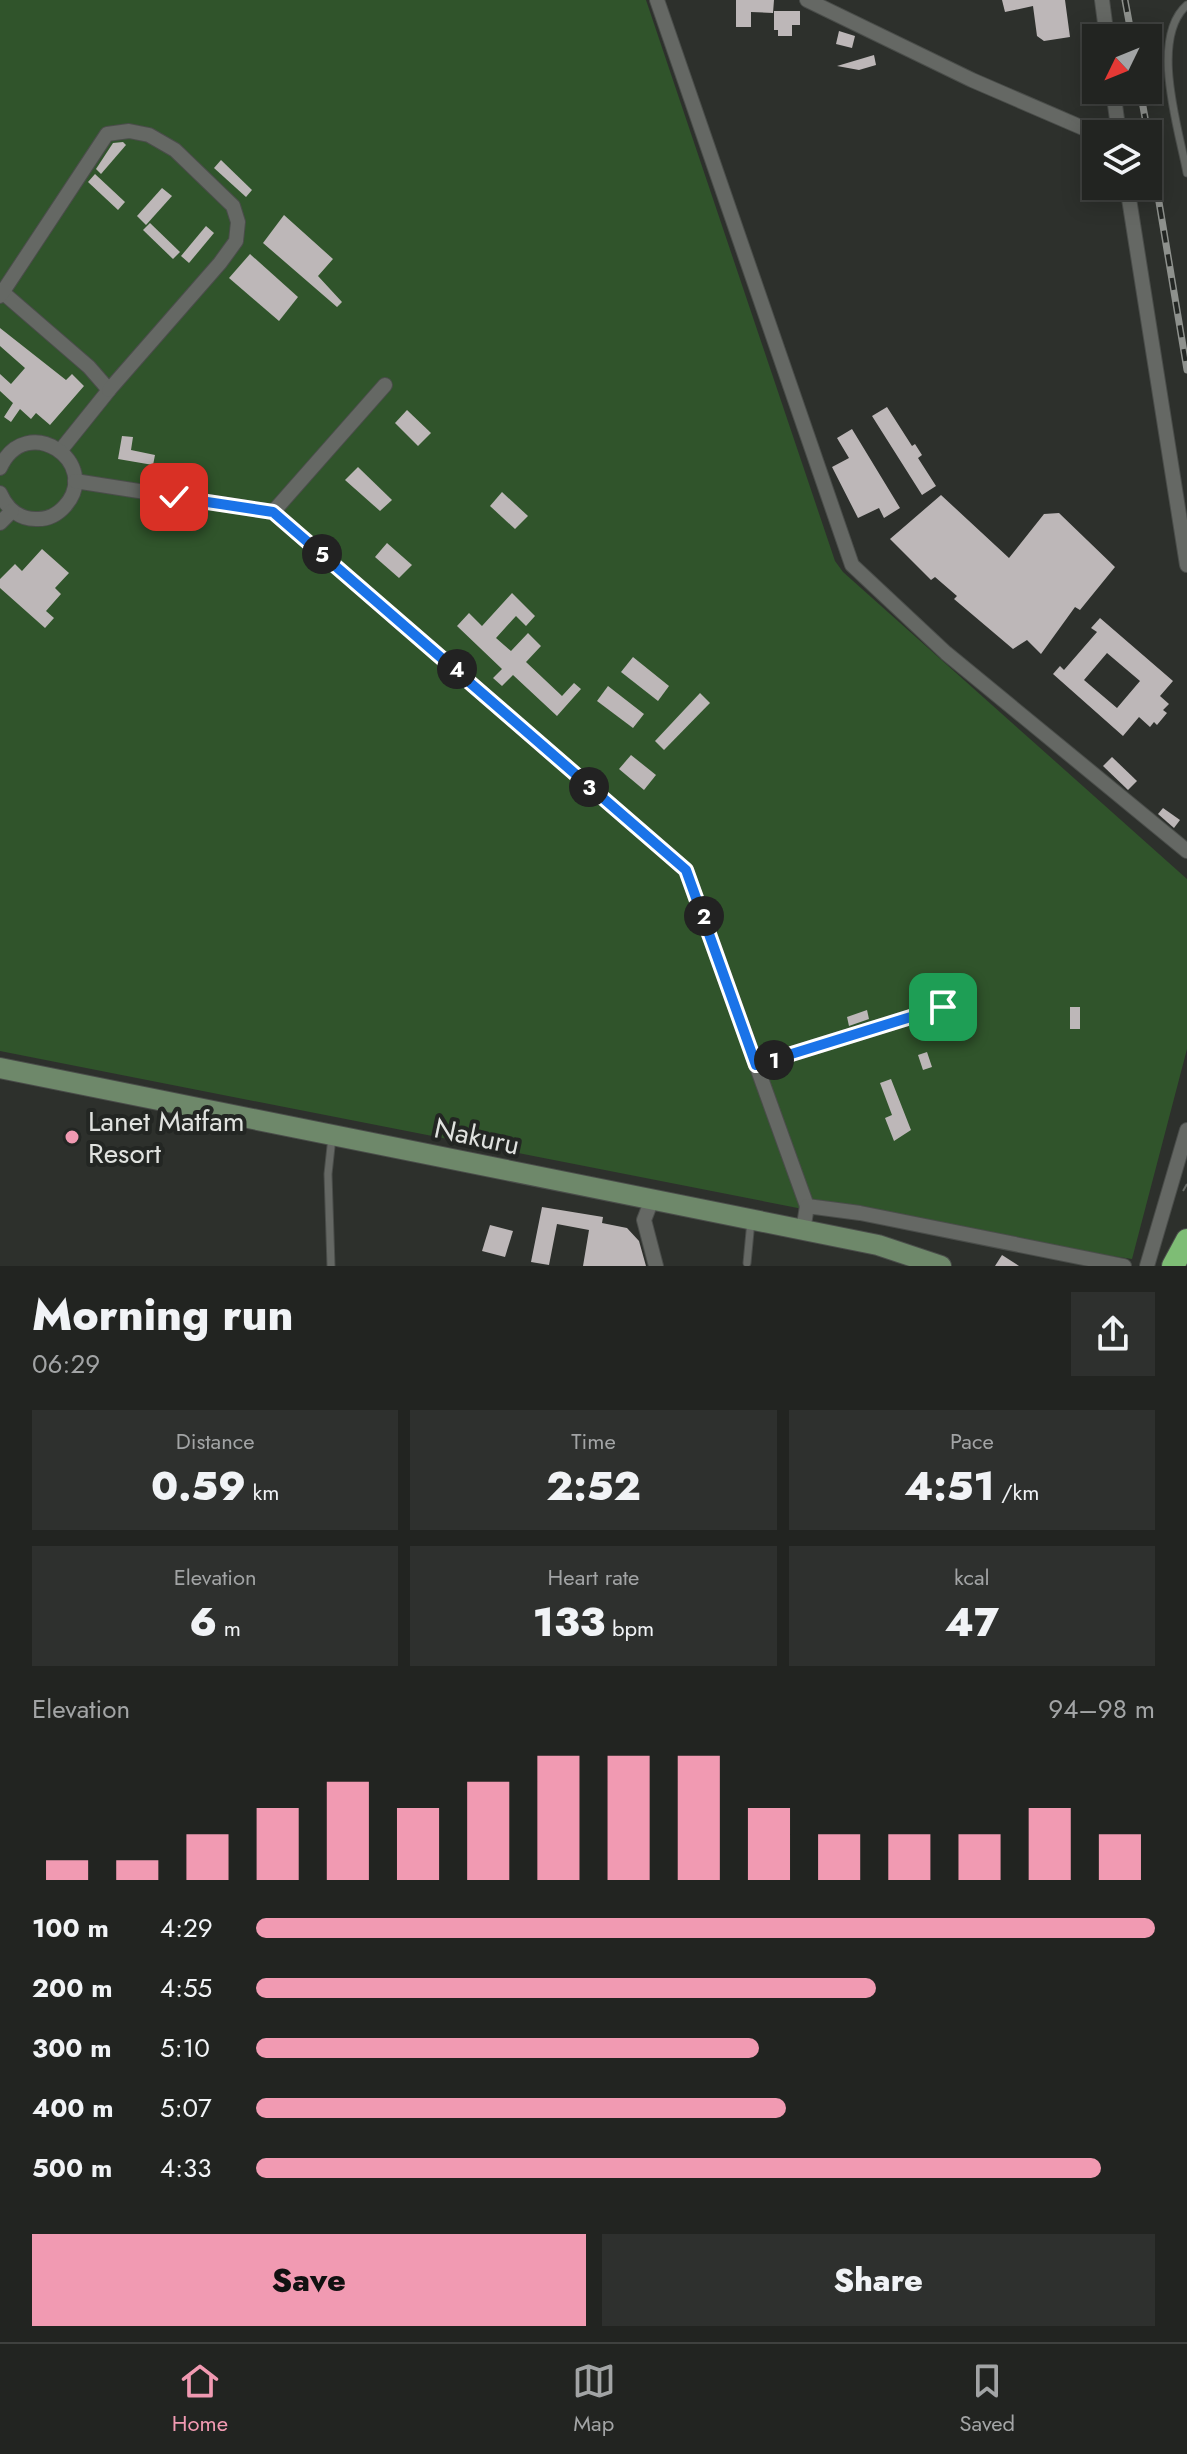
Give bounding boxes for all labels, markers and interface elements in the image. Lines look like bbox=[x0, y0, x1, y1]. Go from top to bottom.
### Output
north arrow bbox=[1082, 24, 1162, 104]
map controls bbox=[1082, 24, 1162, 200]
button: layers bbox=[1082, 120, 1162, 200]
pin bbox=[140, 463, 208, 531]
icon: check bbox=[152, 475, 196, 519]
pin: 5 bbox=[302, 534, 342, 574]
text: 5 bbox=[315, 538, 329, 570]
pin: 4 bbox=[437, 649, 477, 689]
text: 4 bbox=[449, 653, 465, 685]
pin: 3 bbox=[569, 767, 609, 807]
text: 3 bbox=[582, 771, 596, 803]
pin: 2 bbox=[684, 896, 724, 936]
text: 2 bbox=[697, 900, 711, 932]
pin bbox=[909, 973, 977, 1041]
icon: arrive bbox=[921, 985, 965, 1029]
pin: 1 bbox=[754, 1040, 794, 1080]
text: 1 bbox=[768, 1044, 780, 1076]
place label: Lanet Matfam Resort bbox=[88, 1101, 245, 1174]
street label: Nakuru bbox=[430, 1107, 523, 1166]
marker: Lanet Matfam Resort bbox=[63, 1128, 81, 1146]
text: Morning run bbox=[32, 1283, 294, 1347]
button: share bbox=[1071, 1292, 1155, 1376]
text: 06:29 bbox=[32, 1345, 100, 1383]
text: Distance bbox=[176, 1425, 255, 1457]
text: Time bbox=[571, 1425, 616, 1457]
text: Pace bbox=[950, 1425, 994, 1457]
text: 0.59 bbox=[151, 1457, 246, 1515]
text: 2:52 bbox=[546, 1457, 641, 1515]
text: 4:51 bbox=[904, 1457, 995, 1515]
text: km bbox=[246, 1476, 279, 1508]
text: /km bbox=[995, 1476, 1039, 1508]
text: Elevation bbox=[174, 1561, 257, 1593]
text: Heart rate bbox=[548, 1561, 639, 1593]
text: kcal bbox=[954, 1561, 990, 1593]
text: 6 bbox=[189, 1593, 217, 1651]
text: 133 bbox=[533, 1593, 605, 1651]
text: 47 bbox=[945, 1593, 999, 1651]
text: m bbox=[217, 1612, 241, 1644]
text: bpm bbox=[605, 1612, 654, 1644]
text: Elevation bbox=[32, 1690, 130, 1728]
text: 94–98 m bbox=[1048, 1690, 1155, 1728]
text: 100 m bbox=[32, 1909, 109, 1947]
text: 4:29 bbox=[160, 1909, 213, 1947]
text: 200 m bbox=[32, 1969, 113, 2007]
text: 4:55 bbox=[160, 1969, 212, 2007]
text: 300 m bbox=[32, 2029, 112, 2067]
text: 5:10 bbox=[160, 2029, 210, 2067]
text: 400 m bbox=[32, 2089, 114, 2127]
text: 5:07 bbox=[160, 2089, 212, 2127]
text: 500 m bbox=[32, 2149, 112, 2187]
text: 4:33 bbox=[160, 2149, 211, 2187]
button: Save bbox=[32, 2234, 586, 2326]
button: Share bbox=[602, 2234, 1155, 2326]
tab: Home bbox=[172, 2359, 228, 2439]
tab: Map bbox=[572, 2359, 616, 2439]
tab: Saved bbox=[959, 2359, 1015, 2439]

